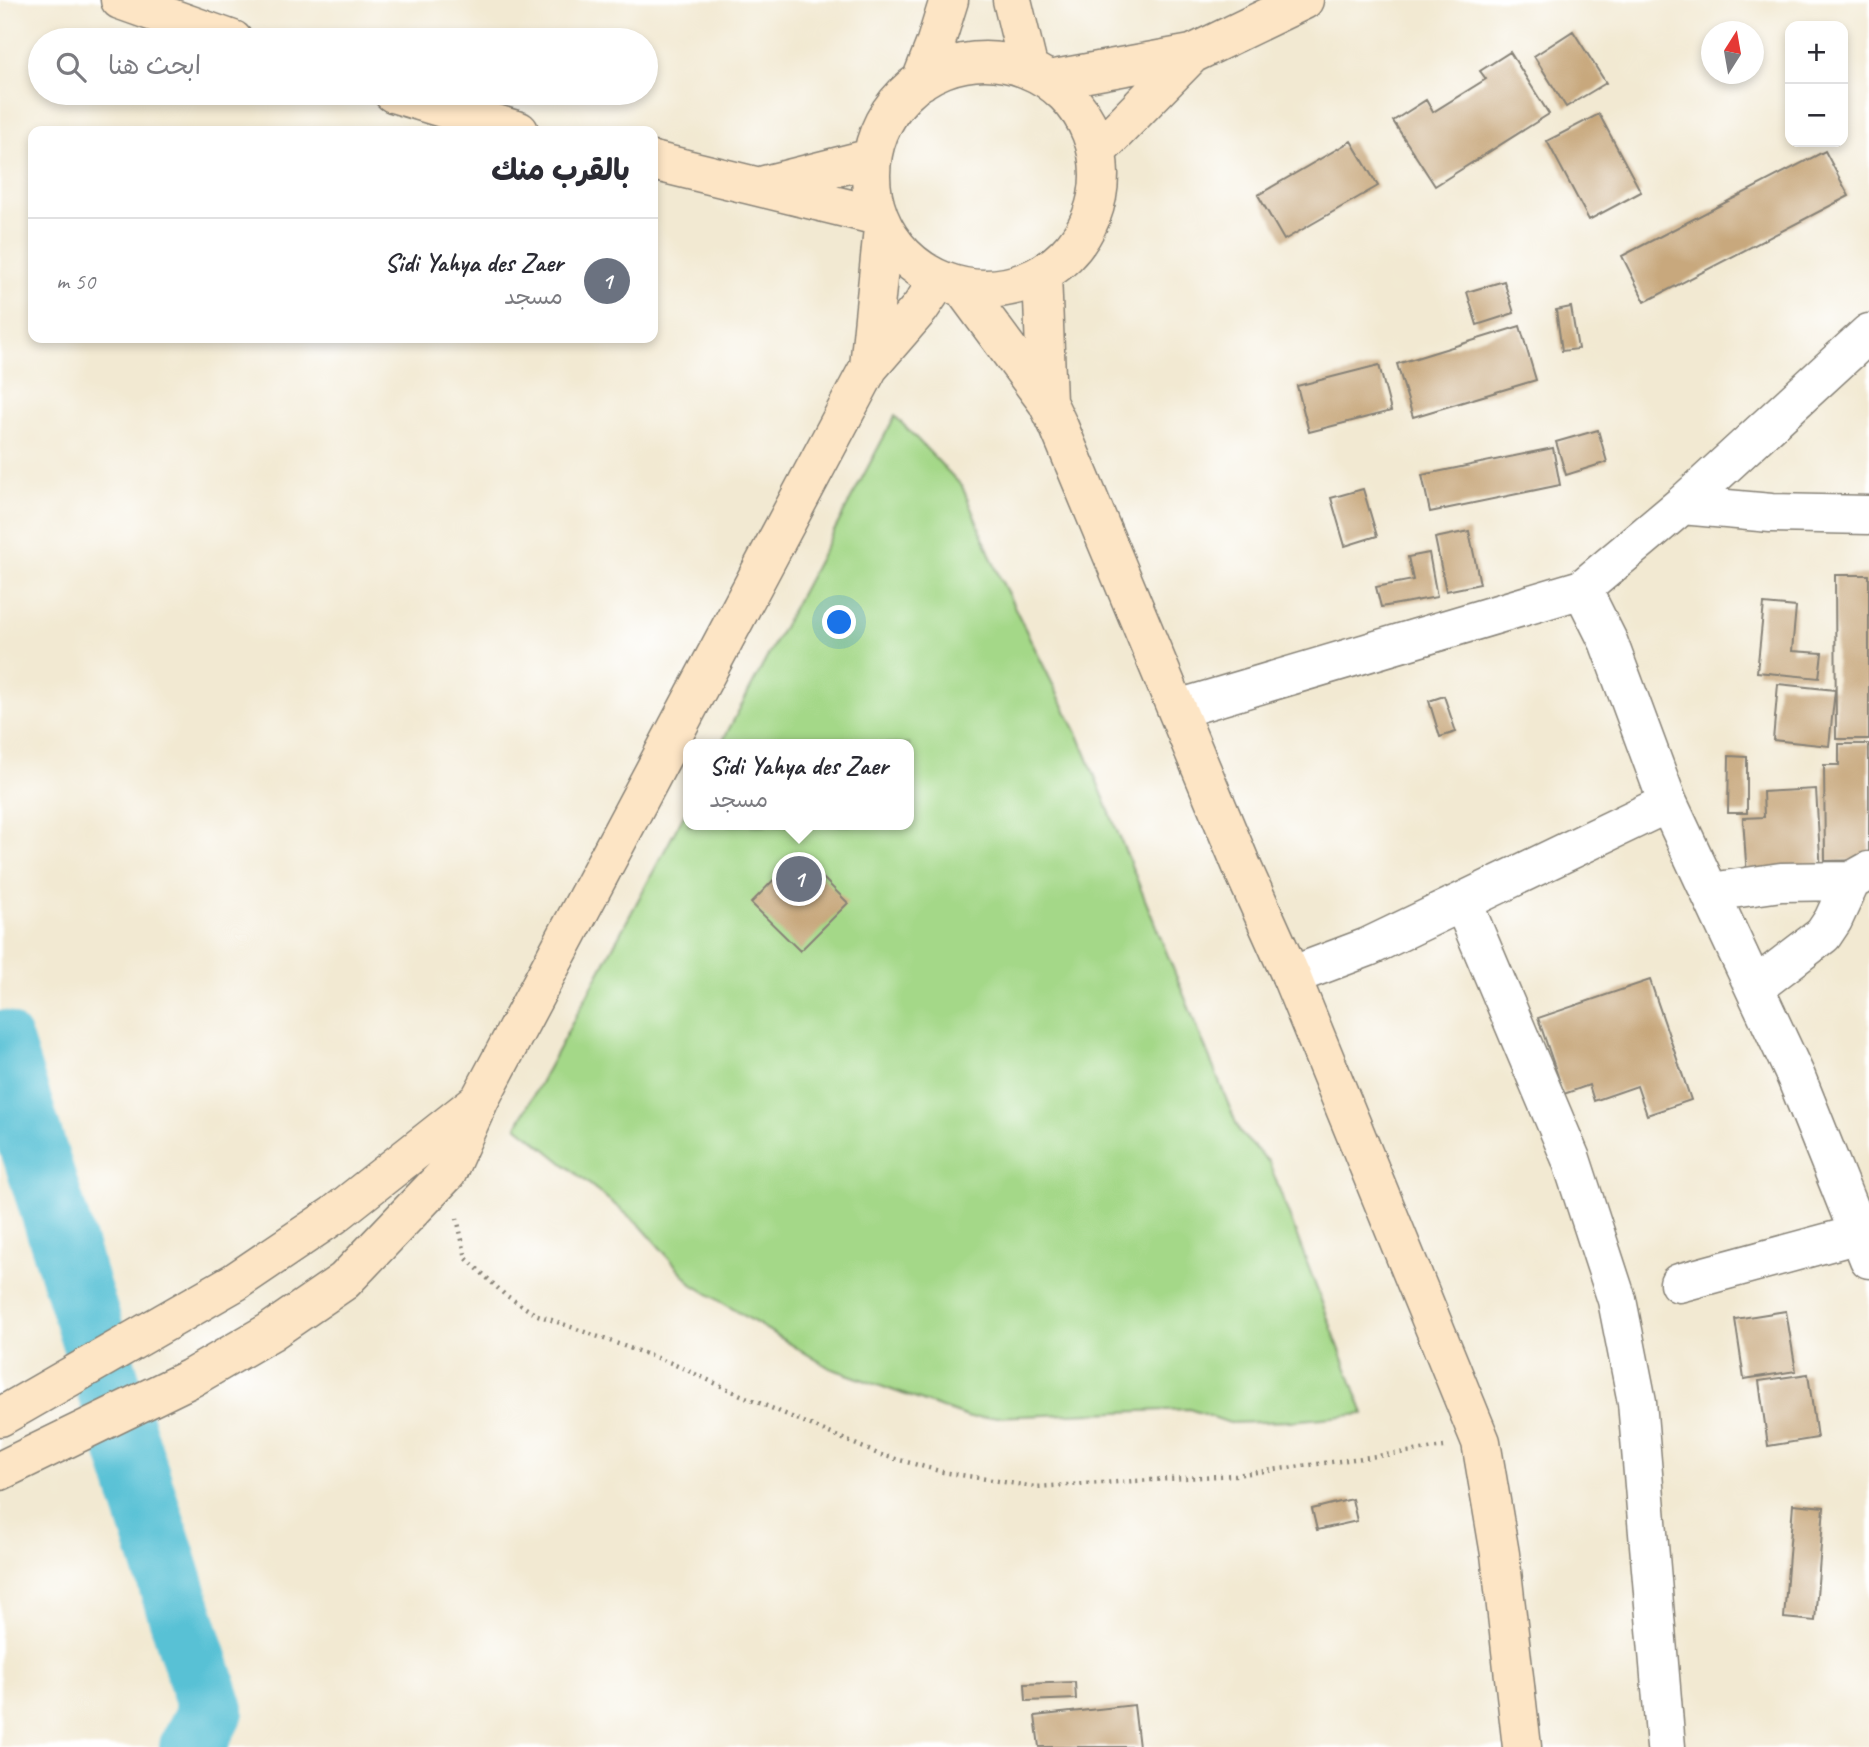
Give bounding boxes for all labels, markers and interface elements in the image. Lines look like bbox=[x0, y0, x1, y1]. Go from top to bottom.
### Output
north arrow bbox=[1701, 21, 1764, 84]
map controls bbox=[1785, 21, 1848, 147]
button: + bbox=[1785, 21, 1848, 84]
search box bbox=[28, 28, 658, 105]
icon: search bbox=[52, 48, 90, 86]
text: ابحث هنا bbox=[108, 49, 201, 82]
button: − bbox=[1785, 84, 1848, 147]
text: بالقرب منك bbox=[491, 151, 630, 189]
text: Sidi Yahya des Zaer bbox=[384, 246, 563, 279]
text: 50 m bbox=[56, 267, 95, 296]
text: 1 bbox=[602, 267, 612, 296]
text: مسجد bbox=[504, 282, 563, 311]
your location bbox=[822, 605, 856, 639]
popup bbox=[683, 739, 914, 830]
text: Sidi Yahya des Zaer bbox=[709, 749, 888, 782]
text: مسجد bbox=[709, 785, 768, 814]
pin: 1 bbox=[776, 853, 822, 905]

